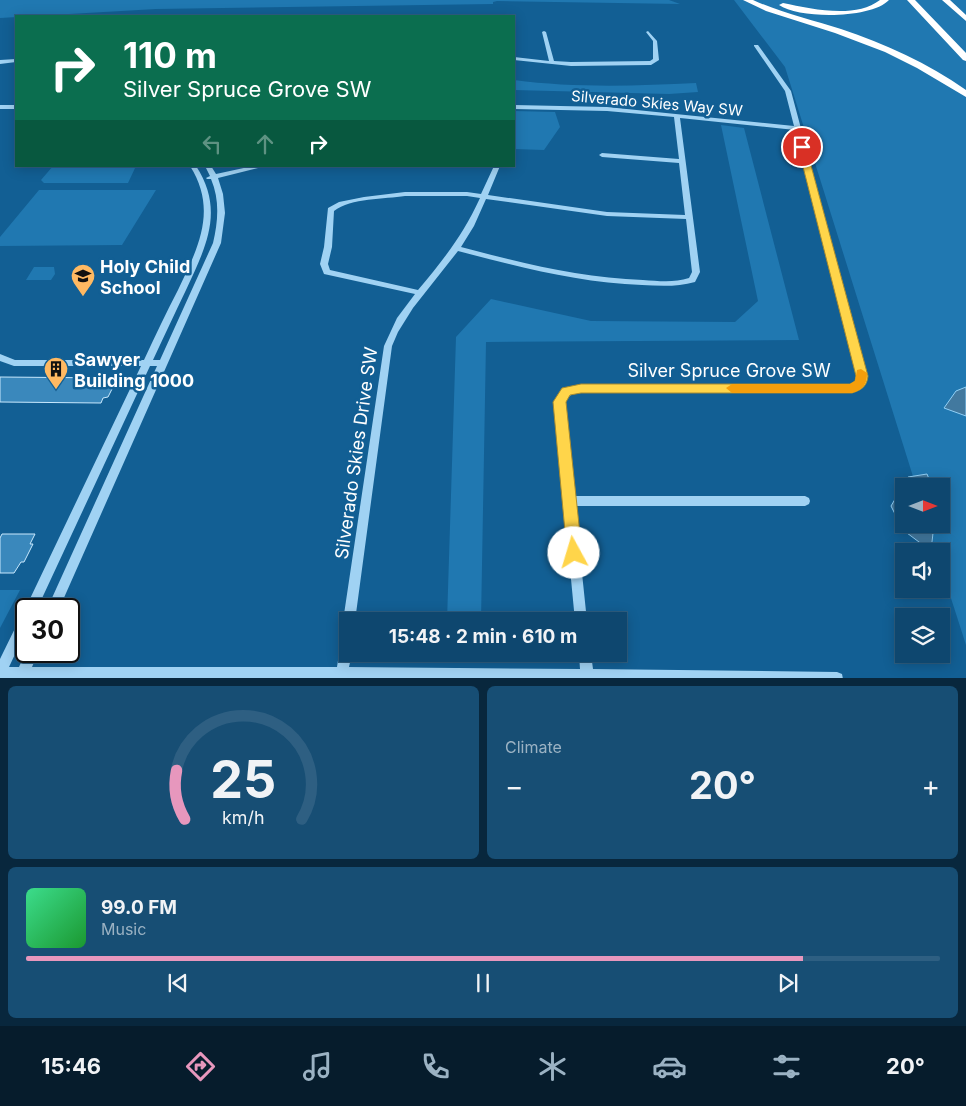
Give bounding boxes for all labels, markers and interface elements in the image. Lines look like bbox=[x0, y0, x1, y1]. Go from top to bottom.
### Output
text: 110 m bbox=[123, 34, 217, 76]
icon: right bbox=[40, 35, 105, 100]
text: Silver Spruce Grove SW bbox=[123, 76, 371, 102]
street label: Silverado Skies Way SW bbox=[571, 86, 744, 120]
pin bbox=[781, 126, 823, 168]
icon: left bbox=[198, 130, 226, 158]
icon: ahead bbox=[251, 130, 279, 158]
icon: right bbox=[304, 130, 332, 158]
icon: arrive bbox=[788, 133, 816, 161]
place label: Holy Child School bbox=[100, 256, 190, 298]
school or university icon: Holy Child School bbox=[70, 263, 96, 297]
street label: Silverado Skies Drive SW bbox=[331, 345, 381, 561]
place label: Sawyer Building 1000 bbox=[74, 349, 194, 391]
building icon: Sawyer Building 1000 bbox=[43, 356, 69, 390]
street label: Silver Spruce Grove SW bbox=[627, 360, 831, 381]
north arrow bbox=[895, 478, 950, 532]
map controls bbox=[895, 478, 950, 663]
position arrow bbox=[547, 526, 599, 578]
button: sound bbox=[895, 543, 950, 598]
speed limit sign: 30 bbox=[15, 598, 80, 663]
button: layers bbox=[895, 608, 950, 663]
text: 15:48 · 2 min · 610 m bbox=[389, 625, 577, 648]
text: Climate bbox=[505, 737, 562, 757]
text: 25 bbox=[211, 748, 277, 811]
text: 20° bbox=[689, 762, 756, 808]
text: − bbox=[505, 769, 524, 803]
text: + bbox=[921, 769, 940, 803]
text: km/h bbox=[222, 807, 265, 828]
text: 99.0 FM bbox=[101, 896, 177, 919]
text: Music bbox=[101, 919, 146, 939]
icon: previous bbox=[164, 969, 192, 997]
icon: pause bbox=[469, 969, 497, 997]
icon: next bbox=[774, 969, 802, 997]
icon: directions bbox=[183, 1049, 218, 1084]
icon: music bbox=[300, 1049, 335, 1084]
icon: phone bbox=[418, 1049, 453, 1084]
icon: climate bbox=[535, 1049, 570, 1084]
icon: car bbox=[652, 1049, 687, 1084]
icon: filters bbox=[769, 1049, 804, 1084]
text: 15:46 bbox=[41, 1053, 101, 1079]
text: 20° bbox=[886, 1053, 925, 1079]

